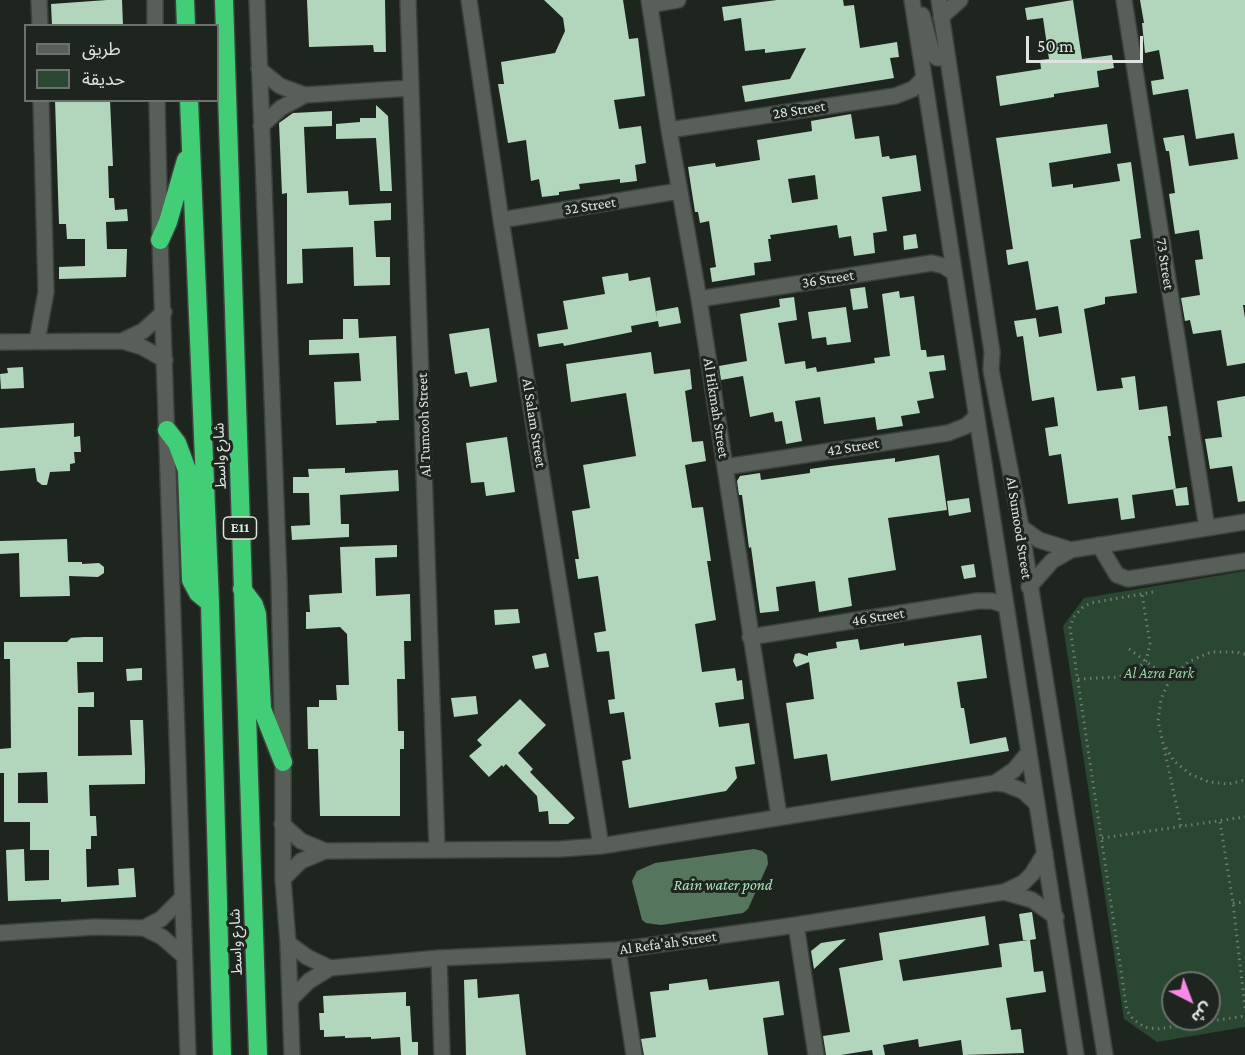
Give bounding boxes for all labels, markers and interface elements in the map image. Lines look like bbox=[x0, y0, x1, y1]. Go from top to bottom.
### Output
legend bbox=[24, 24, 219, 102]
scale bar bbox=[1029, 24, 1146, 62]
text: 50 m bbox=[1037, 36, 1074, 56]
text: طريق bbox=[82, 39, 121, 59]
text: حديقة bbox=[82, 69, 125, 89]
street label: 28 Street bbox=[771, 97, 827, 123]
street label: 32 Street bbox=[563, 193, 617, 219]
street label: 73 Street bbox=[1152, 237, 1178, 291]
street label: 36 Street bbox=[801, 266, 855, 292]
street label: Al Hikmah Street bbox=[699, 357, 733, 459]
street label: Al Tumooh Street bbox=[413, 373, 435, 477]
street label: Al Salam Street bbox=[518, 377, 550, 469]
street label: شارع واسط bbox=[210, 422, 230, 490]
street label: 42 Street bbox=[826, 434, 880, 460]
street label: Al Sumood Street bbox=[1002, 476, 1036, 580]
road number: E11 bbox=[224, 517, 256, 539]
street label: 46 Street bbox=[850, 604, 906, 630]
park label: Al Azra Park bbox=[1124, 664, 1194, 682]
water label: Rain water pond bbox=[674, 875, 772, 895]
street label: شارع واسط bbox=[226, 908, 246, 976]
street label: Al Refa'ah Street bbox=[618, 927, 718, 959]
north arrow bbox=[1161, 971, 1221, 1031]
text: ش bbox=[1188, 1000, 1216, 1027]

